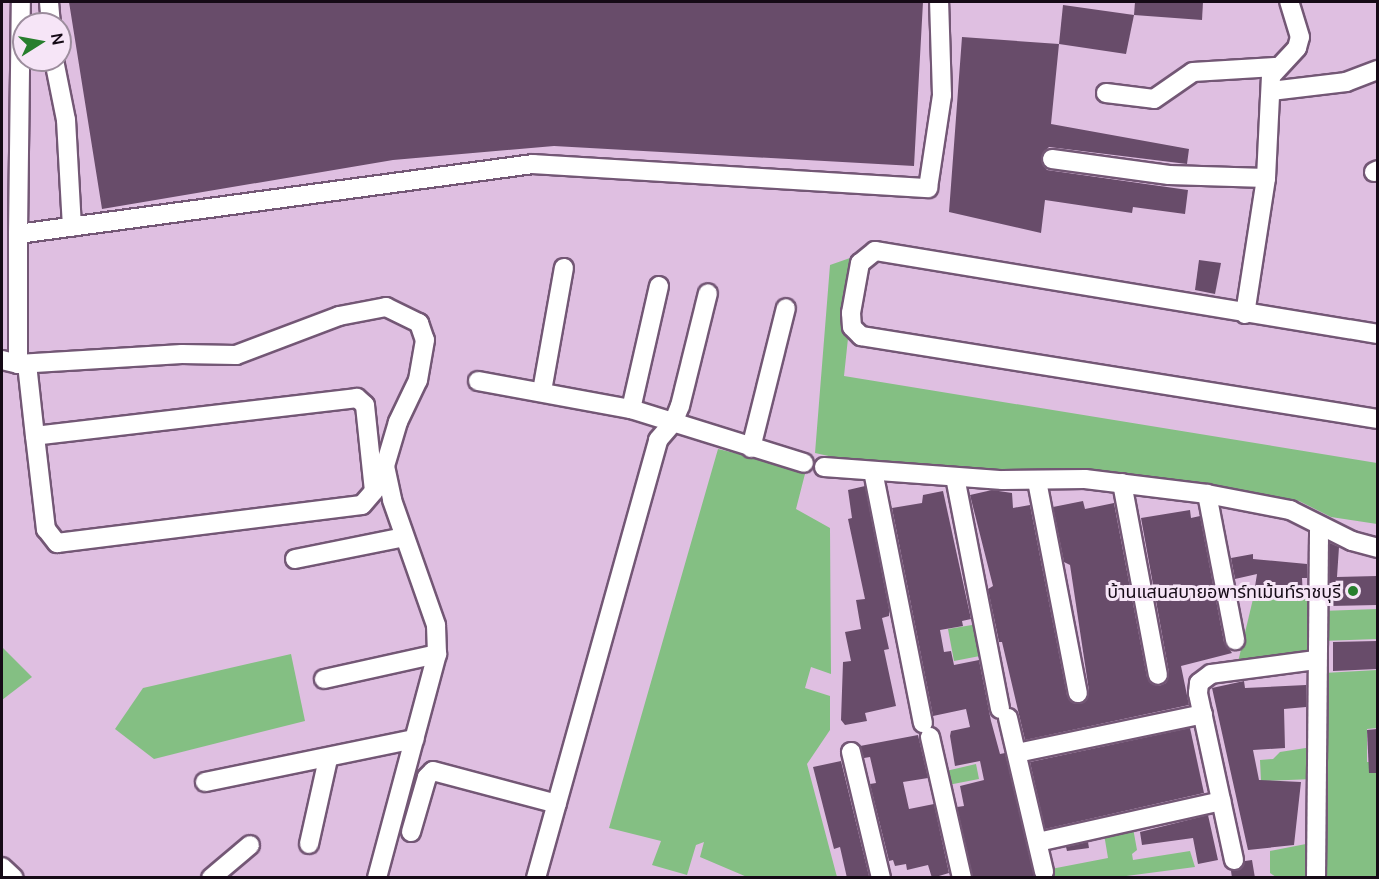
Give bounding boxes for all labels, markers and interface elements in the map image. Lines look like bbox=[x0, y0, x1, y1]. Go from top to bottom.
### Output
north arrow bbox=[12, 12, 72, 72]
text: N bbox=[46, 31, 70, 47]
place label: บ้านแสนสบายอพาร์ทเม้นท์ราชบุรี bbox=[1107, 580, 1341, 602]
marker: บ้านแสนสบายอพาร์ทเม้นท์ราชบุรี bbox=[1346, 584, 1360, 598]

